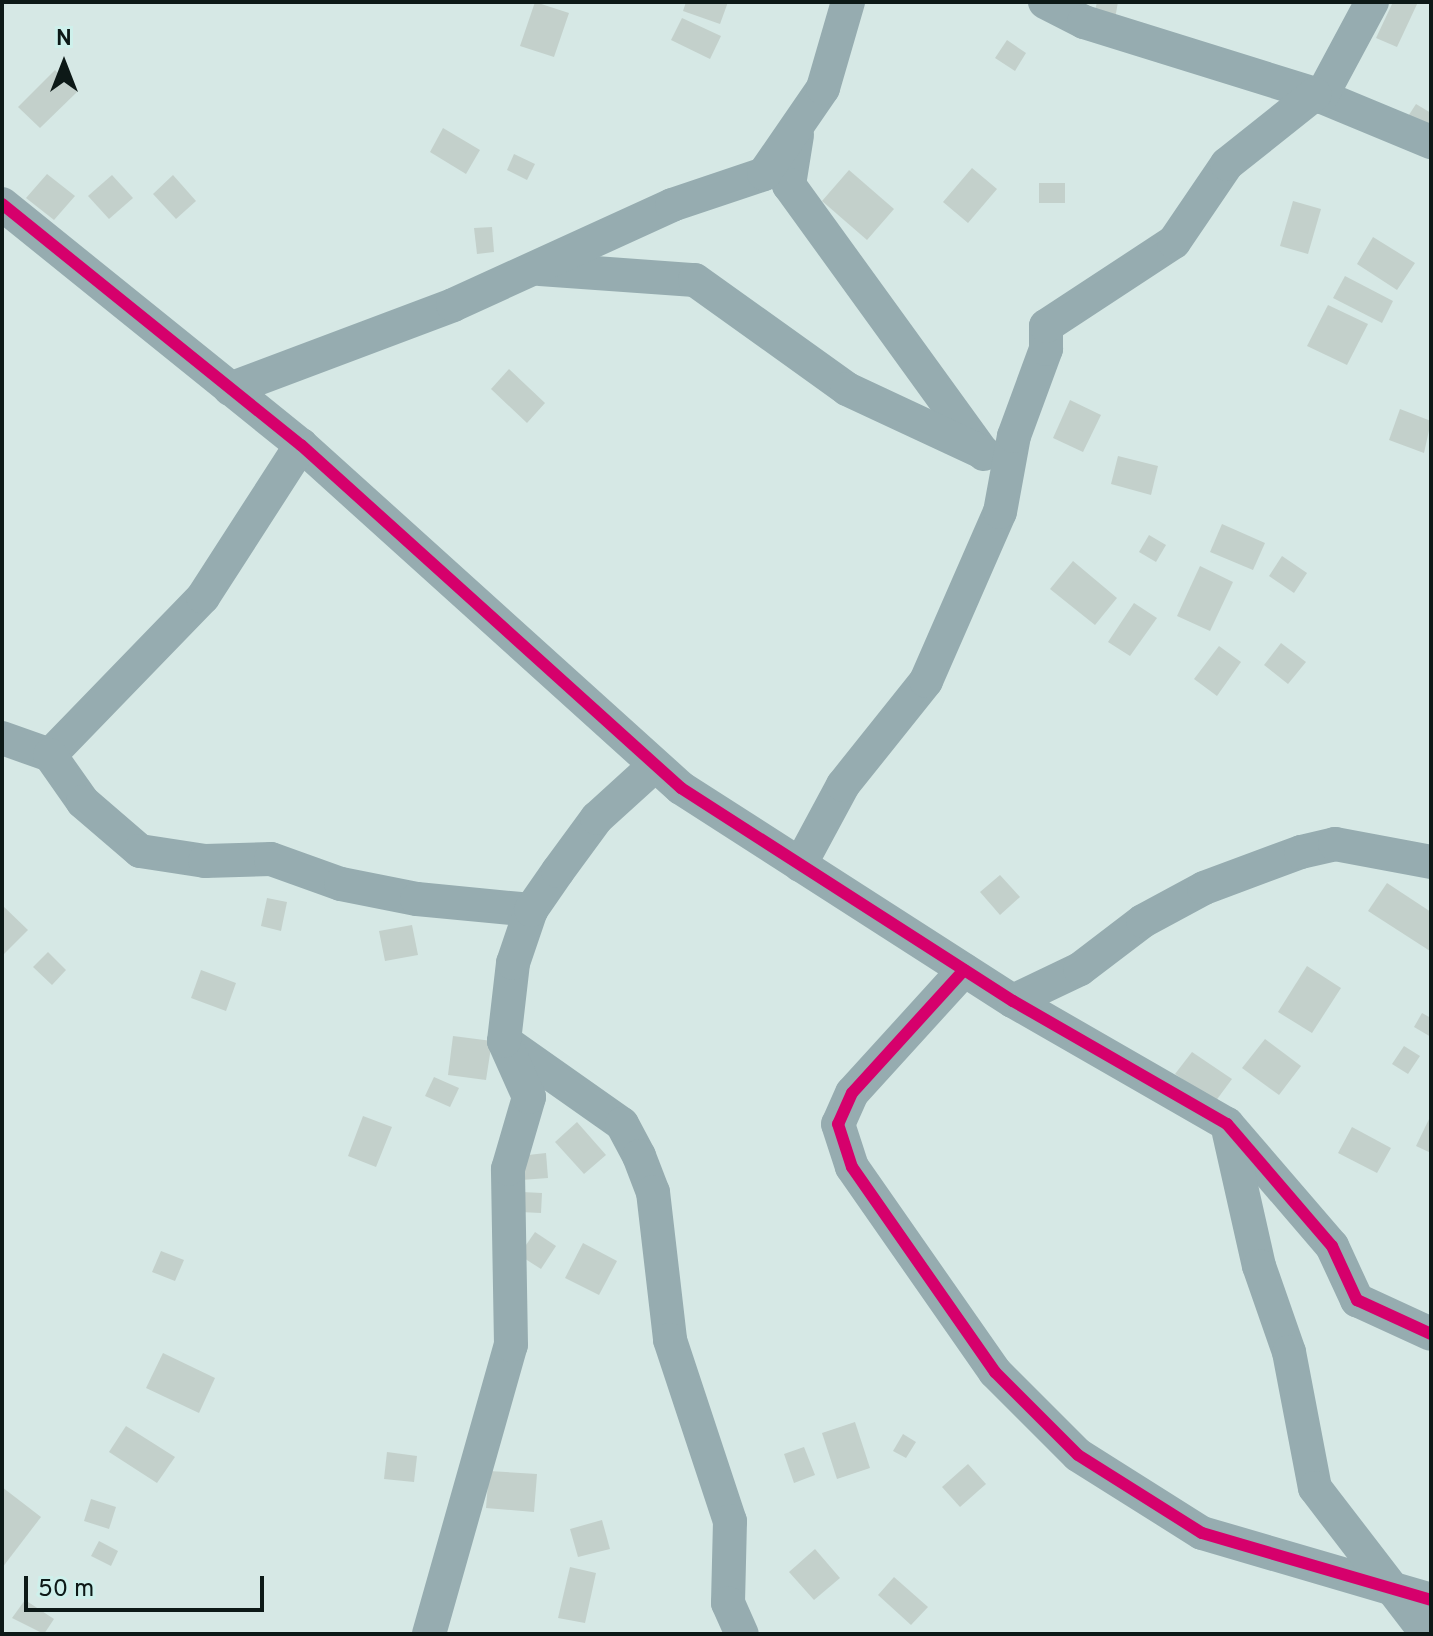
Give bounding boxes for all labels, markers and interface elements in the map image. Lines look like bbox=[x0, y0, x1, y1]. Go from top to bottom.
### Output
north arrow bbox=[24, 24, 104, 104]
text: N bbox=[56, 26, 72, 53]
scale bar bbox=[28, 1560, 268, 1610]
text: 50 m bbox=[38, 1575, 94, 1605]

